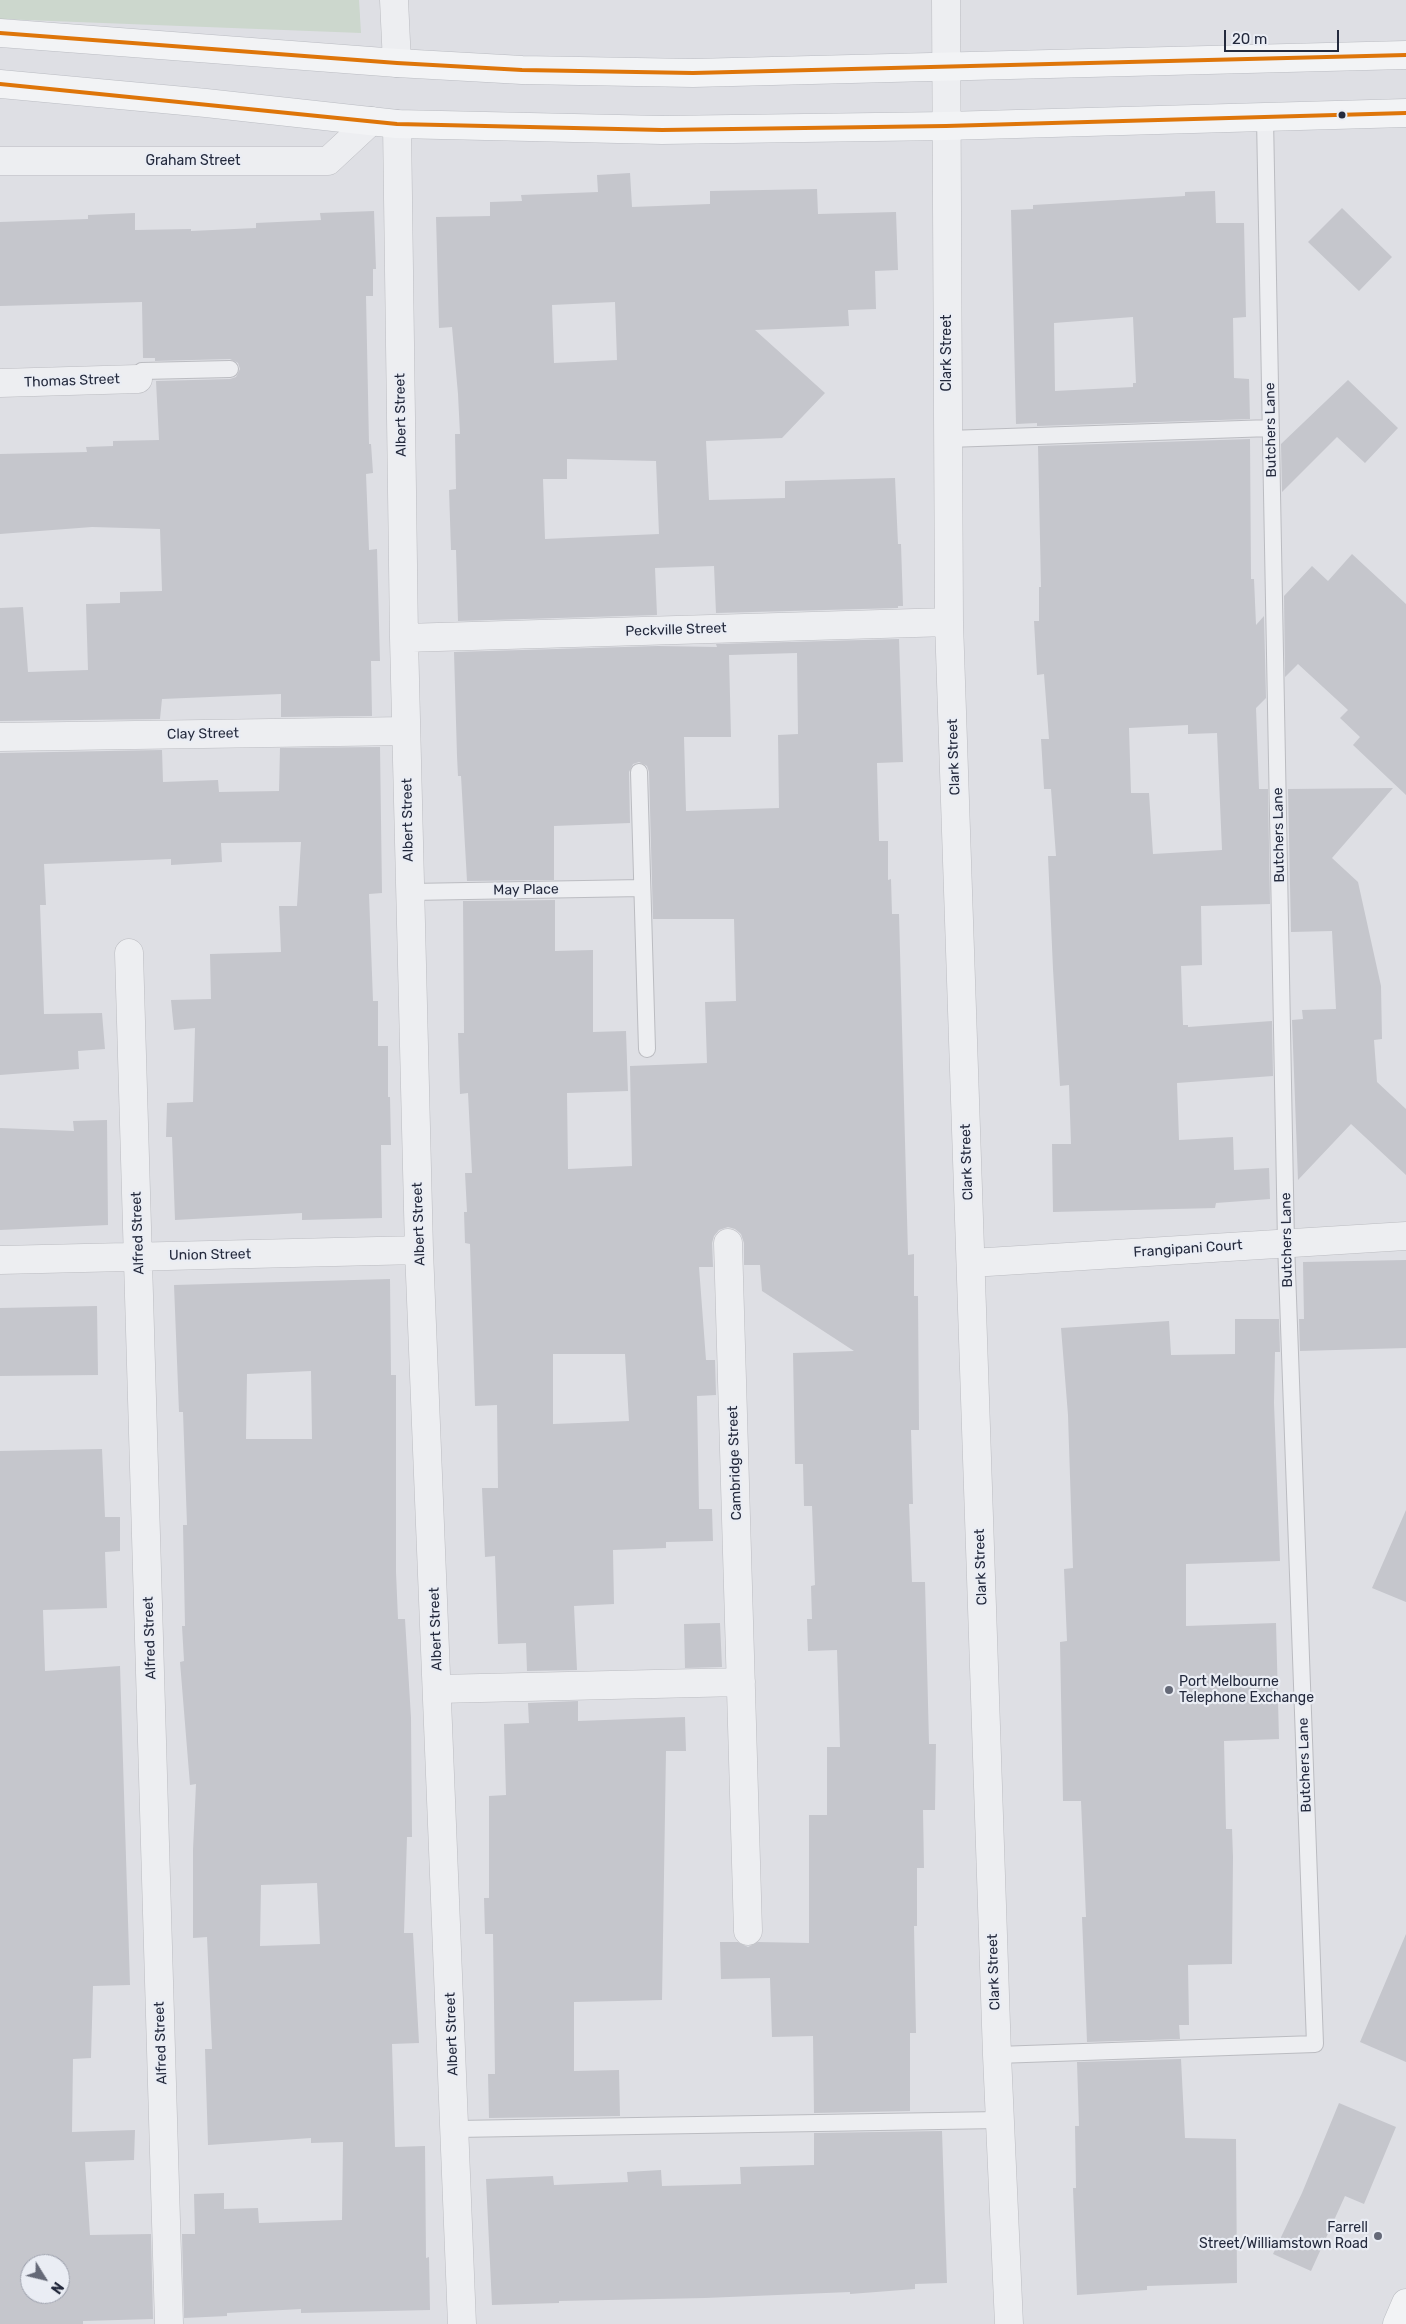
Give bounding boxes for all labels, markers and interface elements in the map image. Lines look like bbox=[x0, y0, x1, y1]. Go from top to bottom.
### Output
scale bar bbox=[1226, 20, 1341, 52]
text: 20 m bbox=[1232, 30, 1267, 48]
unlabelled marker bbox=[1337, 110, 1347, 120]
street label: Graham Street bbox=[145, 153, 241, 169]
street label: Clark Street bbox=[939, 315, 955, 391]
street label: Thomas Street bbox=[24, 371, 120, 391]
street label: Albert Street bbox=[392, 373, 410, 457]
street label: Butchers Lane bbox=[1262, 382, 1280, 478]
street label: Peckville Street bbox=[625, 620, 727, 640]
street label: Clark Street bbox=[944, 718, 964, 796]
street label: Clay Street bbox=[167, 725, 239, 743]
street label: Albert Street bbox=[399, 778, 417, 862]
street label: Butchers Lane bbox=[1270, 787, 1288, 883]
street label: May Place bbox=[493, 881, 559, 899]
street label: Clark Street bbox=[957, 1123, 977, 1201]
street label: Albert Street bbox=[409, 1182, 429, 1266]
street label: Alfred Street bbox=[128, 1191, 148, 1275]
street label: Butchers Lane bbox=[1278, 1192, 1296, 1288]
street label: Frangipani Court bbox=[1133, 1237, 1243, 1261]
street label: Union Street bbox=[169, 1246, 251, 1264]
street label: Cambridge Street bbox=[725, 1405, 745, 1521]
street label: Clark Street bbox=[971, 1528, 991, 1606]
street label: Albert Street bbox=[426, 1587, 446, 1671]
street label: Alfred Street bbox=[140, 1596, 160, 1680]
place label: Port Melbourne Telephone Exchange bbox=[1179, 1674, 1314, 1706]
marker: Port Melbourne Telephone Exchange bbox=[1163, 1684, 1175, 1696]
street label: Butchers Lane bbox=[1295, 1717, 1315, 1813]
street label: Clark Street bbox=[984, 1933, 1004, 2011]
street label: Albert Street bbox=[442, 1992, 462, 2076]
street label: Alfred Street bbox=[151, 2001, 171, 2085]
place label: Farrell Street/Williamstown Road bbox=[1199, 2220, 1368, 2252]
marker: Farrell Street/Williamstown Road bbox=[1372, 2230, 1384, 2242]
north arrow bbox=[20, 2254, 70, 2304]
text: N bbox=[47, 2278, 67, 2297]

